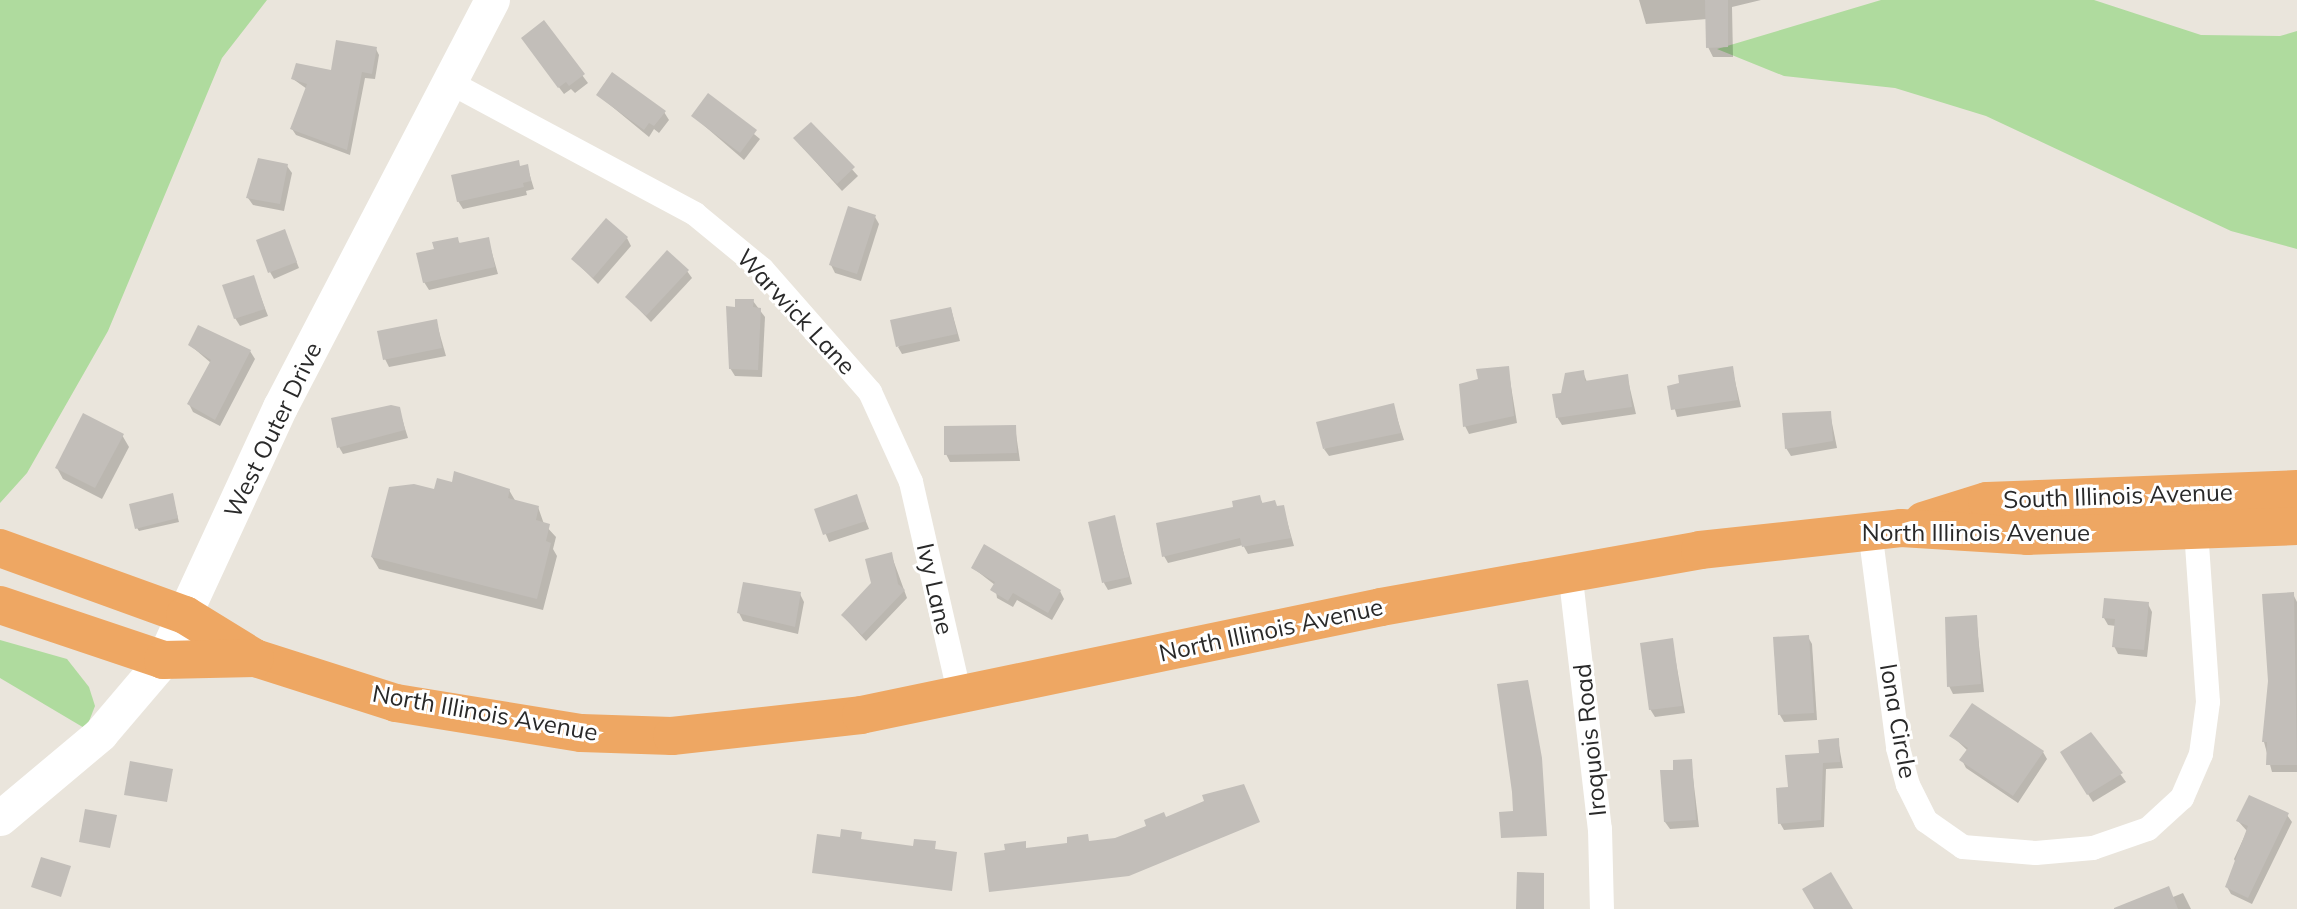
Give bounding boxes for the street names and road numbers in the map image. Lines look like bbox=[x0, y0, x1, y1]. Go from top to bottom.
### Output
street label: Warwick Lane bbox=[731, 243, 861, 381]
street label: West Outer Drive bbox=[218, 338, 328, 522]
street label: South Illinois Avenue bbox=[2003, 478, 2233, 514]
street label: North Illinois Avenue bbox=[1862, 519, 2090, 547]
street label: Ivy Lane bbox=[911, 541, 959, 637]
street label: North Illinois Avenue bbox=[1156, 592, 1386, 668]
street label: Iona Circle bbox=[1874, 661, 1922, 781]
street label: Iroquois Road bbox=[1568, 662, 1612, 818]
street label: North Illinois Avenue bbox=[370, 679, 600, 747]

